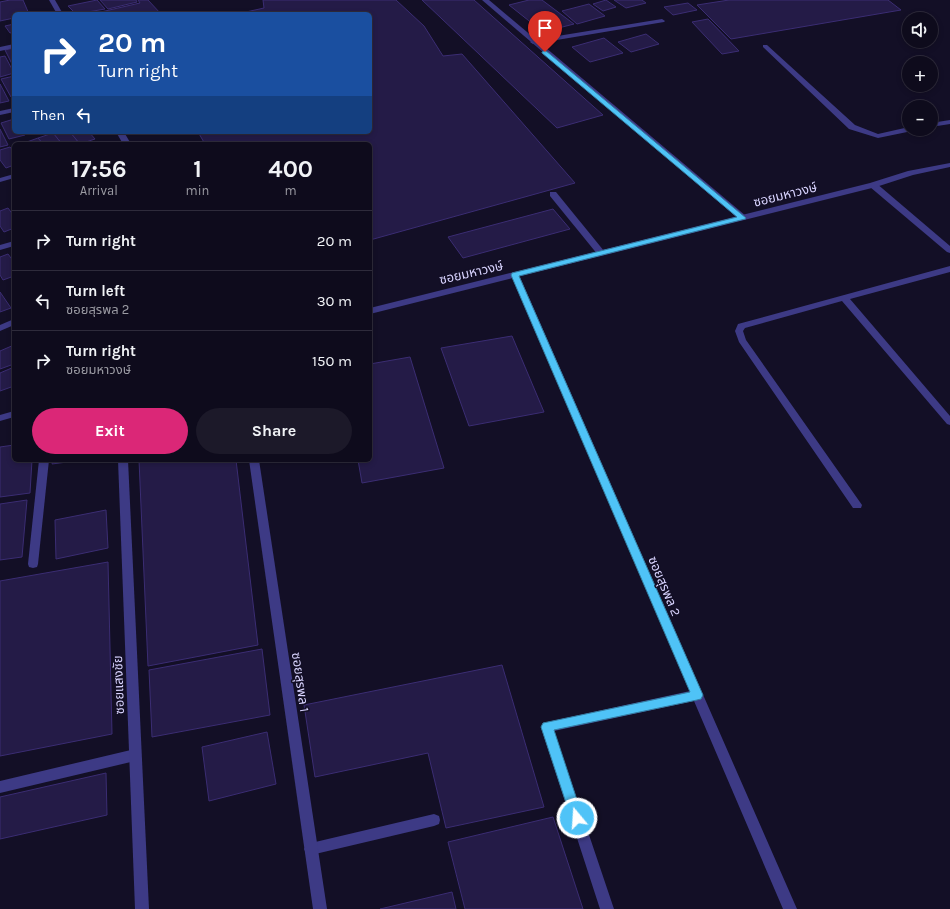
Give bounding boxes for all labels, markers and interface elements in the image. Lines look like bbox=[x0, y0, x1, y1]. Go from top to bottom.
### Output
pin bbox=[528, 11, 562, 52]
map controls bbox=[902, 12, 938, 136]
button: sound bbox=[902, 12, 938, 48]
icon: arrive bbox=[534, 17, 556, 39]
text: 20 m bbox=[98, 26, 166, 59]
icon: right bbox=[32, 28, 84, 80]
button: + bbox=[902, 56, 938, 92]
text: Turn right bbox=[98, 60, 178, 82]
button: − bbox=[902, 100, 938, 136]
icon: left bbox=[73, 104, 95, 126]
text: Then bbox=[32, 106, 65, 124]
text: 17:56 bbox=[71, 155, 127, 183]
text: 1 bbox=[193, 155, 202, 183]
text: 400 bbox=[268, 155, 313, 183]
street label: ซอยมหาวงษ์ bbox=[752, 179, 818, 210]
text: Arrival bbox=[80, 183, 118, 198]
text: min bbox=[185, 183, 209, 198]
text: m bbox=[285, 183, 297, 198]
icon: right bbox=[32, 230, 54, 252]
text: Turn right bbox=[66, 232, 136, 250]
text: 20 m bbox=[317, 232, 352, 250]
street label: ซอยมหาวงษ์ bbox=[438, 258, 504, 287]
text: Turn left bbox=[66, 282, 125, 300]
icon: left bbox=[32, 290, 54, 312]
text: 30 m bbox=[317, 292, 352, 310]
text: ซอยสุรพล 2 bbox=[66, 302, 129, 317]
text: Turn right bbox=[66, 342, 136, 360]
icon: right bbox=[32, 350, 54, 372]
text: 150 m bbox=[312, 352, 352, 370]
text: ซอยมหาวงษ์ bbox=[66, 362, 131, 377]
button: Exit bbox=[32, 408, 188, 454]
button: Share bbox=[196, 408, 352, 454]
street label: ซอยสุรพล 2 bbox=[645, 554, 684, 618]
street label: ซอยสุรพล 1 bbox=[289, 651, 312, 713]
street label: ซอยแสงชัย bbox=[110, 655, 127, 715]
position arrow bbox=[556, 797, 598, 839]

